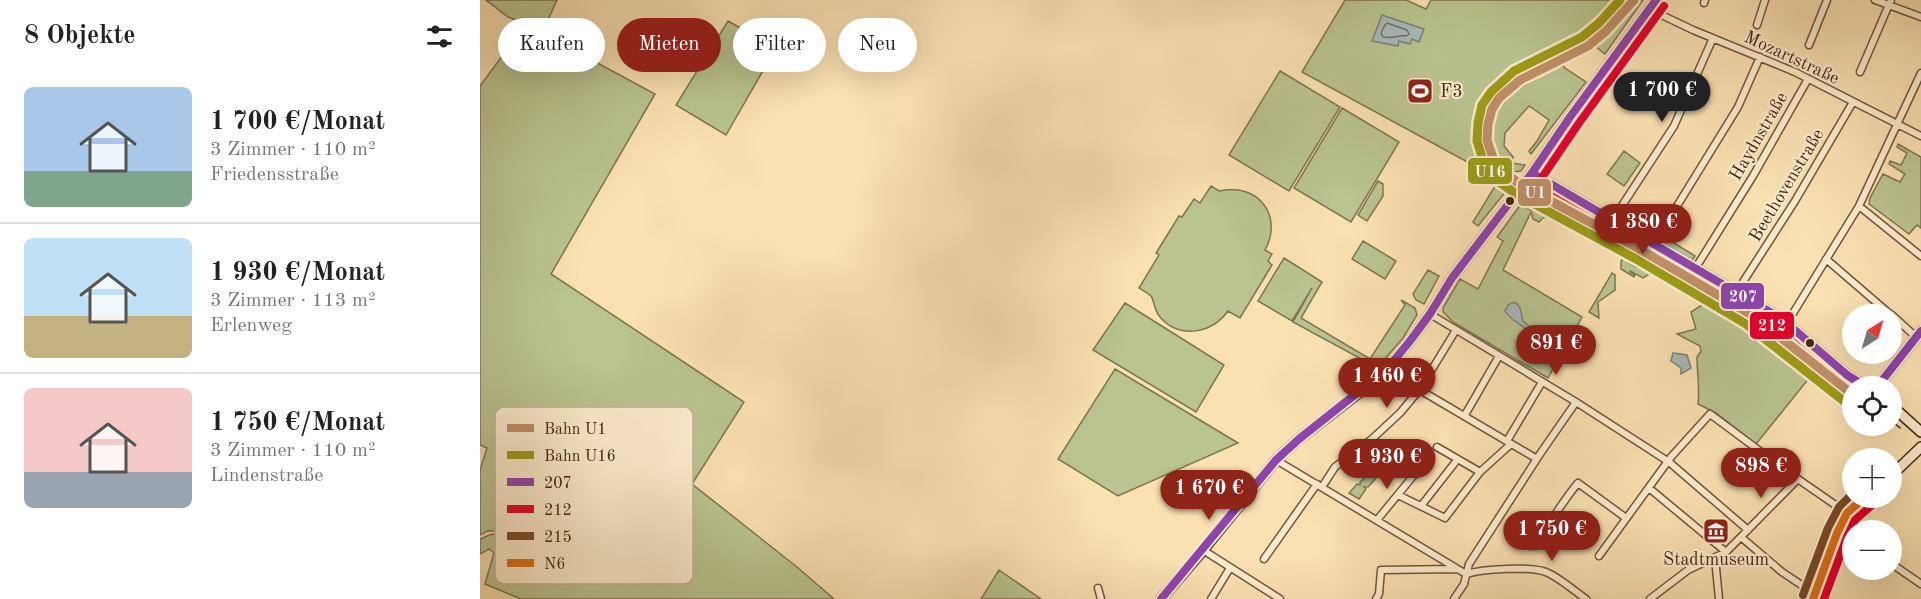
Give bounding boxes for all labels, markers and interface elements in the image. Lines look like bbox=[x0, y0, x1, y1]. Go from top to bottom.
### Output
chip: Kaufen bbox=[498, 18, 605, 72]
chip: Mieten bbox=[617, 18, 721, 72]
chip: Filter bbox=[733, 18, 826, 72]
chip: Neu bbox=[838, 18, 917, 72]
icon: filters bbox=[423, 20, 456, 53]
text: 8 Objekte bbox=[24, 23, 136, 49]
street label: Mozartstraße bbox=[1741, 28, 1842, 88]
pin: 1 700 € bbox=[1607, 72, 1717, 123]
sports icon: F3 bbox=[1405, 76, 1435, 106]
text: 1 700 € bbox=[1627, 81, 1697, 101]
place label: F3 bbox=[1440, 83, 1463, 101]
street label: Haydnstraße bbox=[1726, 89, 1791, 184]
text: 1 700 €/Monat bbox=[210, 109, 385, 135]
icon: home bbox=[72, 111, 144, 183]
street label: Beethovenstraße bbox=[1746, 126, 1828, 245]
text: 3 Zimmer · 110 m² bbox=[210, 140, 375, 160]
line badge: U16 bbox=[1467, 157, 1513, 185]
text: Friedensstraße bbox=[210, 165, 339, 185]
text: U16 bbox=[1474, 165, 1506, 181]
line badge: U1 bbox=[1517, 178, 1552, 207]
text: U1 bbox=[1524, 186, 1546, 202]
unlabelled marker bbox=[1504, 195, 1516, 207]
pin: 1 380 € bbox=[1588, 204, 1698, 255]
text: 1 380 € bbox=[1608, 213, 1678, 233]
text: 1 930 €/Monat bbox=[210, 260, 385, 286]
icon: home bbox=[72, 262, 144, 334]
line badge: 207 bbox=[1720, 282, 1765, 310]
text: 207 bbox=[1729, 290, 1757, 306]
text: 3 Zimmer · 113 m² bbox=[210, 291, 375, 311]
north arrow bbox=[1842, 304, 1902, 364]
map controls bbox=[1842, 304, 1902, 580]
line badge: 212 bbox=[1749, 311, 1795, 340]
text: Erlenweg bbox=[210, 316, 292, 336]
text: 212 bbox=[1758, 319, 1786, 335]
pin: 891 € bbox=[1514, 325, 1598, 376]
text: 891 € bbox=[1530, 334, 1582, 354]
unlabelled marker bbox=[1804, 337, 1816, 349]
pin: 1 460 € bbox=[1332, 358, 1442, 409]
text: 1 460 € bbox=[1352, 367, 1422, 387]
button: locate bbox=[1842, 376, 1902, 436]
legend bbox=[495, 407, 693, 584]
text: 1 750 €/Monat bbox=[210, 410, 385, 436]
icon: home bbox=[72, 412, 144, 484]
text: Bahn U1 bbox=[544, 422, 607, 438]
pin: 1 930 € bbox=[1332, 439, 1442, 490]
text: 3 Zimmer · 110 m² bbox=[210, 441, 375, 461]
text: 1 930 € bbox=[1352, 448, 1422, 468]
pin: 898 € bbox=[1719, 448, 1803, 499]
button: + bbox=[1842, 448, 1902, 508]
text: Bahn U16 bbox=[544, 449, 616, 465]
text: 898 € bbox=[1735, 457, 1787, 477]
text: Lindenstraße bbox=[210, 466, 324, 486]
pin: 1 670 € bbox=[1154, 470, 1264, 521]
text: 207 bbox=[544, 476, 572, 492]
text: 1 670 € bbox=[1174, 479, 1244, 499]
text: 212 bbox=[544, 503, 572, 519]
pin: 1 750 € bbox=[1497, 511, 1607, 562]
museum icon: Stadtmuseum bbox=[1701, 516, 1731, 546]
text: 1 750 € bbox=[1517, 520, 1587, 540]
button: − bbox=[1842, 520, 1902, 580]
text: 215 bbox=[544, 530, 572, 546]
place label: Stadtmuseum bbox=[1663, 551, 1769, 569]
text: N6 bbox=[544, 557, 566, 573]

